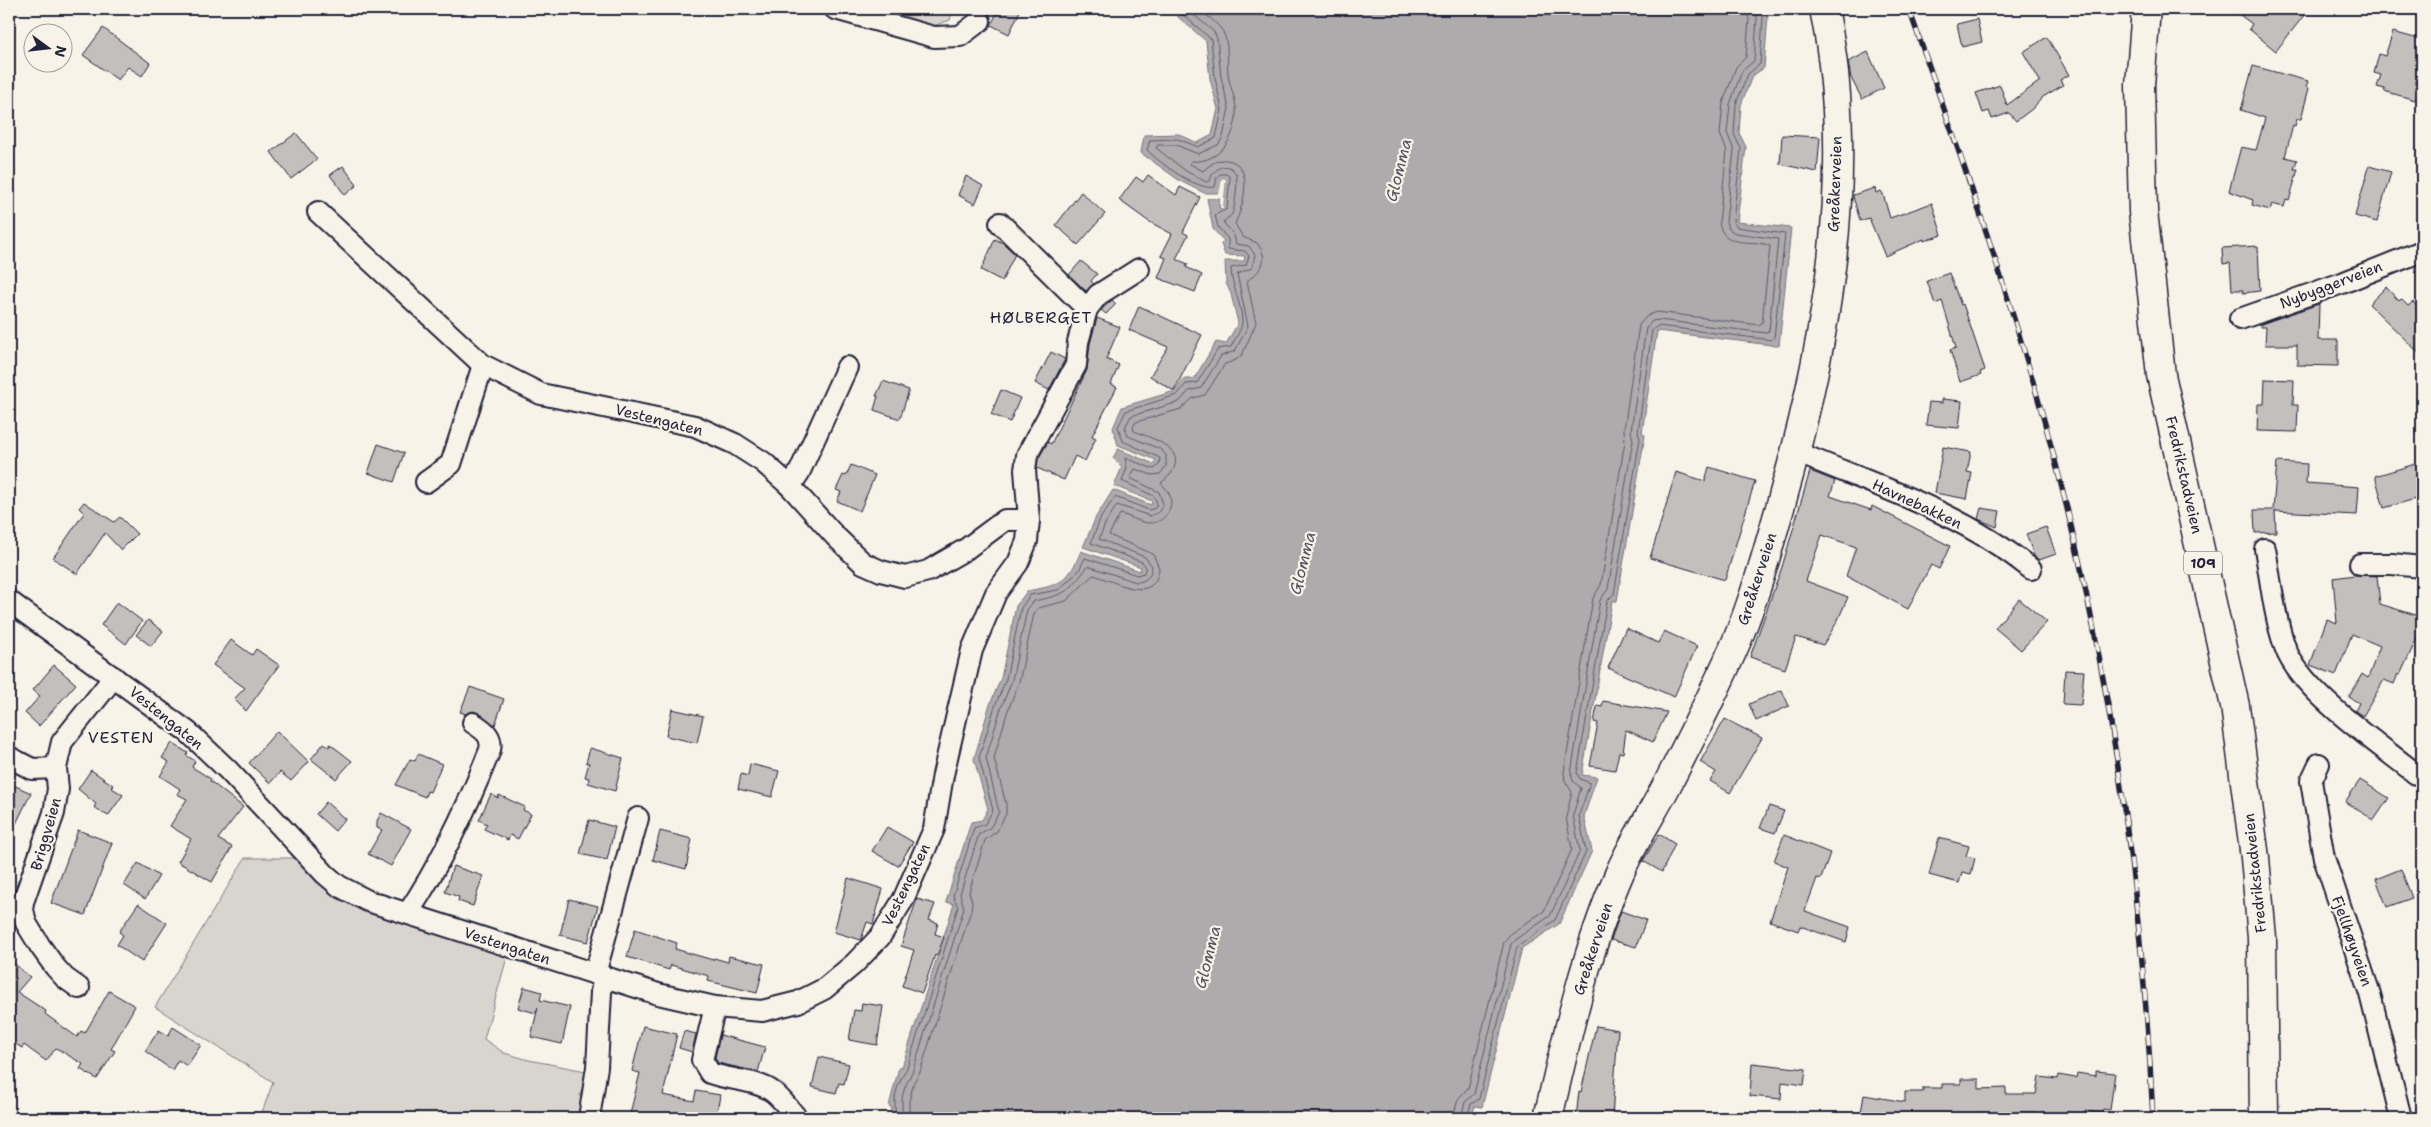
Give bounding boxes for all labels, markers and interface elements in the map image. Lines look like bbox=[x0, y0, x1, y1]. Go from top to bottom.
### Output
north arrow bbox=[22, 22, 72, 72]
text: N bbox=[50, 44, 71, 59]
water label: Glomma bbox=[1381, 136, 1416, 204]
street label: Greåkerveien bbox=[1823, 136, 1847, 232]
street label: Nybyggerveien bbox=[2277, 256, 2385, 314]
district label: HØLBERGET bbox=[990, 307, 1092, 328]
street label: Vestengaten bbox=[613, 399, 705, 441]
street label: Fredrikstadveien bbox=[2161, 414, 2207, 536]
street label: Havnebakken bbox=[1869, 474, 1965, 534]
water label: Glomma bbox=[1285, 529, 1320, 597]
street label: Greåkerveien bbox=[1733, 530, 1781, 628]
road number: 109 bbox=[2184, 552, 2222, 574]
street label: Vestengaten bbox=[125, 682, 207, 754]
district label: VESTEN bbox=[88, 727, 154, 748]
street label: Briggveien bbox=[26, 795, 66, 873]
street label: Fredrikstadveien bbox=[2239, 812, 2271, 934]
street label: Vestengaten bbox=[877, 840, 935, 930]
street label: Fjellhøyveien bbox=[2327, 893, 2377, 989]
street label: Greåkerveien bbox=[1569, 900, 1617, 998]
street label: Vestengaten bbox=[461, 923, 553, 969]
water label: Glomma bbox=[1190, 923, 1225, 991]

